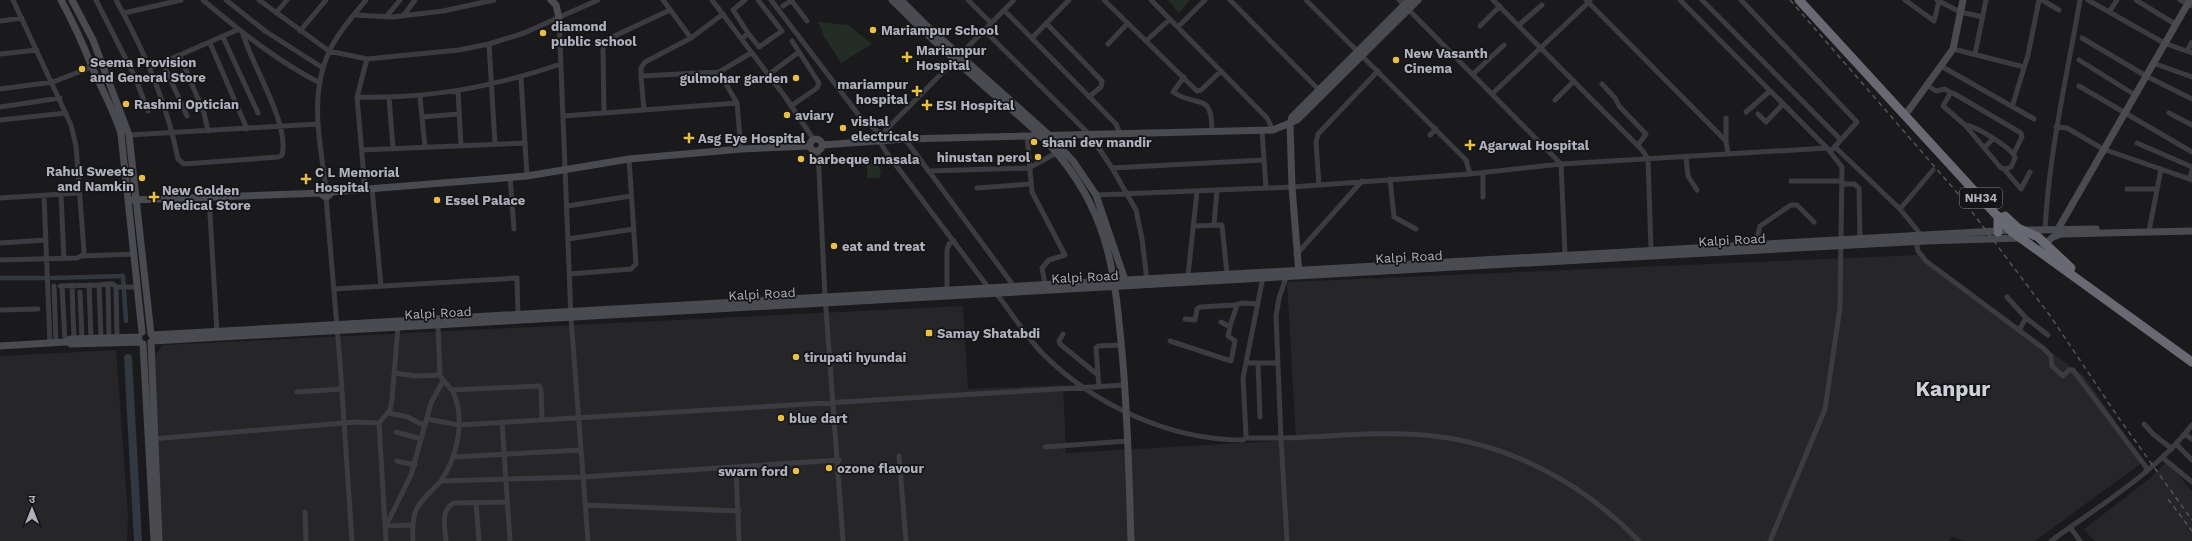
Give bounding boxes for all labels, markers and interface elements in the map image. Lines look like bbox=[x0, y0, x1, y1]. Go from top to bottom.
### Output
place label: diamond public school bbox=[551, 19, 637, 49]
place label: Mariampur School bbox=[881, 23, 999, 38]
marker: Mariampur School bbox=[868, 25, 878, 35]
marker: diamond public school bbox=[538, 28, 548, 38]
place label: Mariampur Hospital bbox=[916, 43, 987, 73]
place label: New Vasanth Cinema bbox=[1404, 46, 1488, 76]
marker: Mariampur Hospital bbox=[901, 51, 913, 63]
place label: Seema Provision and General Store bbox=[90, 55, 206, 85]
marker: New Vasanth Cinema bbox=[1391, 55, 1401, 65]
marker: Seema Provision and General Store bbox=[77, 64, 87, 74]
place label: gulmohar garden bbox=[680, 71, 788, 86]
marker: gulmohar garden bbox=[791, 73, 801, 83]
place label: mariampur hospital bbox=[837, 77, 909, 107]
marker: mariampur hospital bbox=[911, 85, 923, 97]
place label: Rashmi Optician bbox=[134, 97, 239, 112]
place label: ESI Hospital bbox=[936, 98, 1015, 113]
marker: Rashmi Optician bbox=[121, 99, 131, 109]
marker: ESI Hospital bbox=[921, 99, 933, 111]
place label: aviary bbox=[795, 108, 834, 123]
marker: aviary bbox=[782, 110, 792, 120]
place label: vishal electricals bbox=[850, 114, 919, 144]
marker: vishal electricals bbox=[838, 123, 848, 133]
place label: Asg Eye Hospital bbox=[698, 131, 806, 146]
marker: Asg Eye Hospital bbox=[683, 132, 695, 144]
place label: shani dev mandir bbox=[1042, 135, 1152, 150]
marker: shani dev mandir bbox=[1029, 137, 1039, 147]
place label: Agarwal Hospital bbox=[1479, 138, 1590, 153]
marker: Agarwal Hospital bbox=[1464, 139, 1476, 151]
place label: hinustan perol bbox=[937, 150, 1031, 165]
place label: barbeque masala bbox=[809, 152, 920, 167]
marker: hinustan perol bbox=[1033, 152, 1043, 162]
marker: barbeque masala bbox=[796, 154, 806, 164]
place label: Rahul Sweets and Namkin bbox=[46, 164, 134, 194]
place label: C L Memorial Hospital bbox=[315, 165, 400, 195]
marker: Rahul Sweets and Namkin bbox=[137, 173, 147, 183]
marker: C L Memorial Hospital bbox=[300, 173, 312, 185]
place label: New Golden Medical Store bbox=[162, 183, 251, 213]
road number: NH34 bbox=[1960, 188, 2002, 208]
marker: New Golden Medical Store bbox=[149, 192, 159, 202]
place label: Essel Palace bbox=[445, 193, 526, 208]
marker: Essel Palace bbox=[432, 195, 442, 205]
street label: Kalpi Road bbox=[1698, 231, 1766, 249]
place label: eat and treat bbox=[842, 239, 926, 254]
marker: eat and treat bbox=[829, 241, 839, 251]
street label: Kalpi Road bbox=[1375, 248, 1443, 266]
street label: Kalpi Road bbox=[1051, 268, 1119, 286]
street label: Kalpi Road bbox=[728, 285, 796, 303]
street label: Kalpi Road bbox=[404, 304, 472, 322]
place label: Samay Shatabdi bbox=[937, 326, 1040, 341]
marker: Samay Shatabdi bbox=[924, 328, 934, 338]
place label: tirupati hyundai bbox=[804, 350, 907, 365]
marker: tirupati hyundai bbox=[791, 352, 801, 362]
district label: Kanpur bbox=[1916, 376, 1990, 401]
place label: blue dart bbox=[789, 411, 848, 426]
marker: blue dart bbox=[776, 413, 786, 423]
place label: ozone flavour bbox=[837, 461, 924, 476]
marker: ozone flavour bbox=[824, 463, 834, 473]
place label: swarn ford bbox=[718, 464, 788, 479]
marker: swarn ford bbox=[791, 466, 801, 476]
north arrow bbox=[12, 489, 52, 529]
text: उ bbox=[29, 493, 36, 506]

